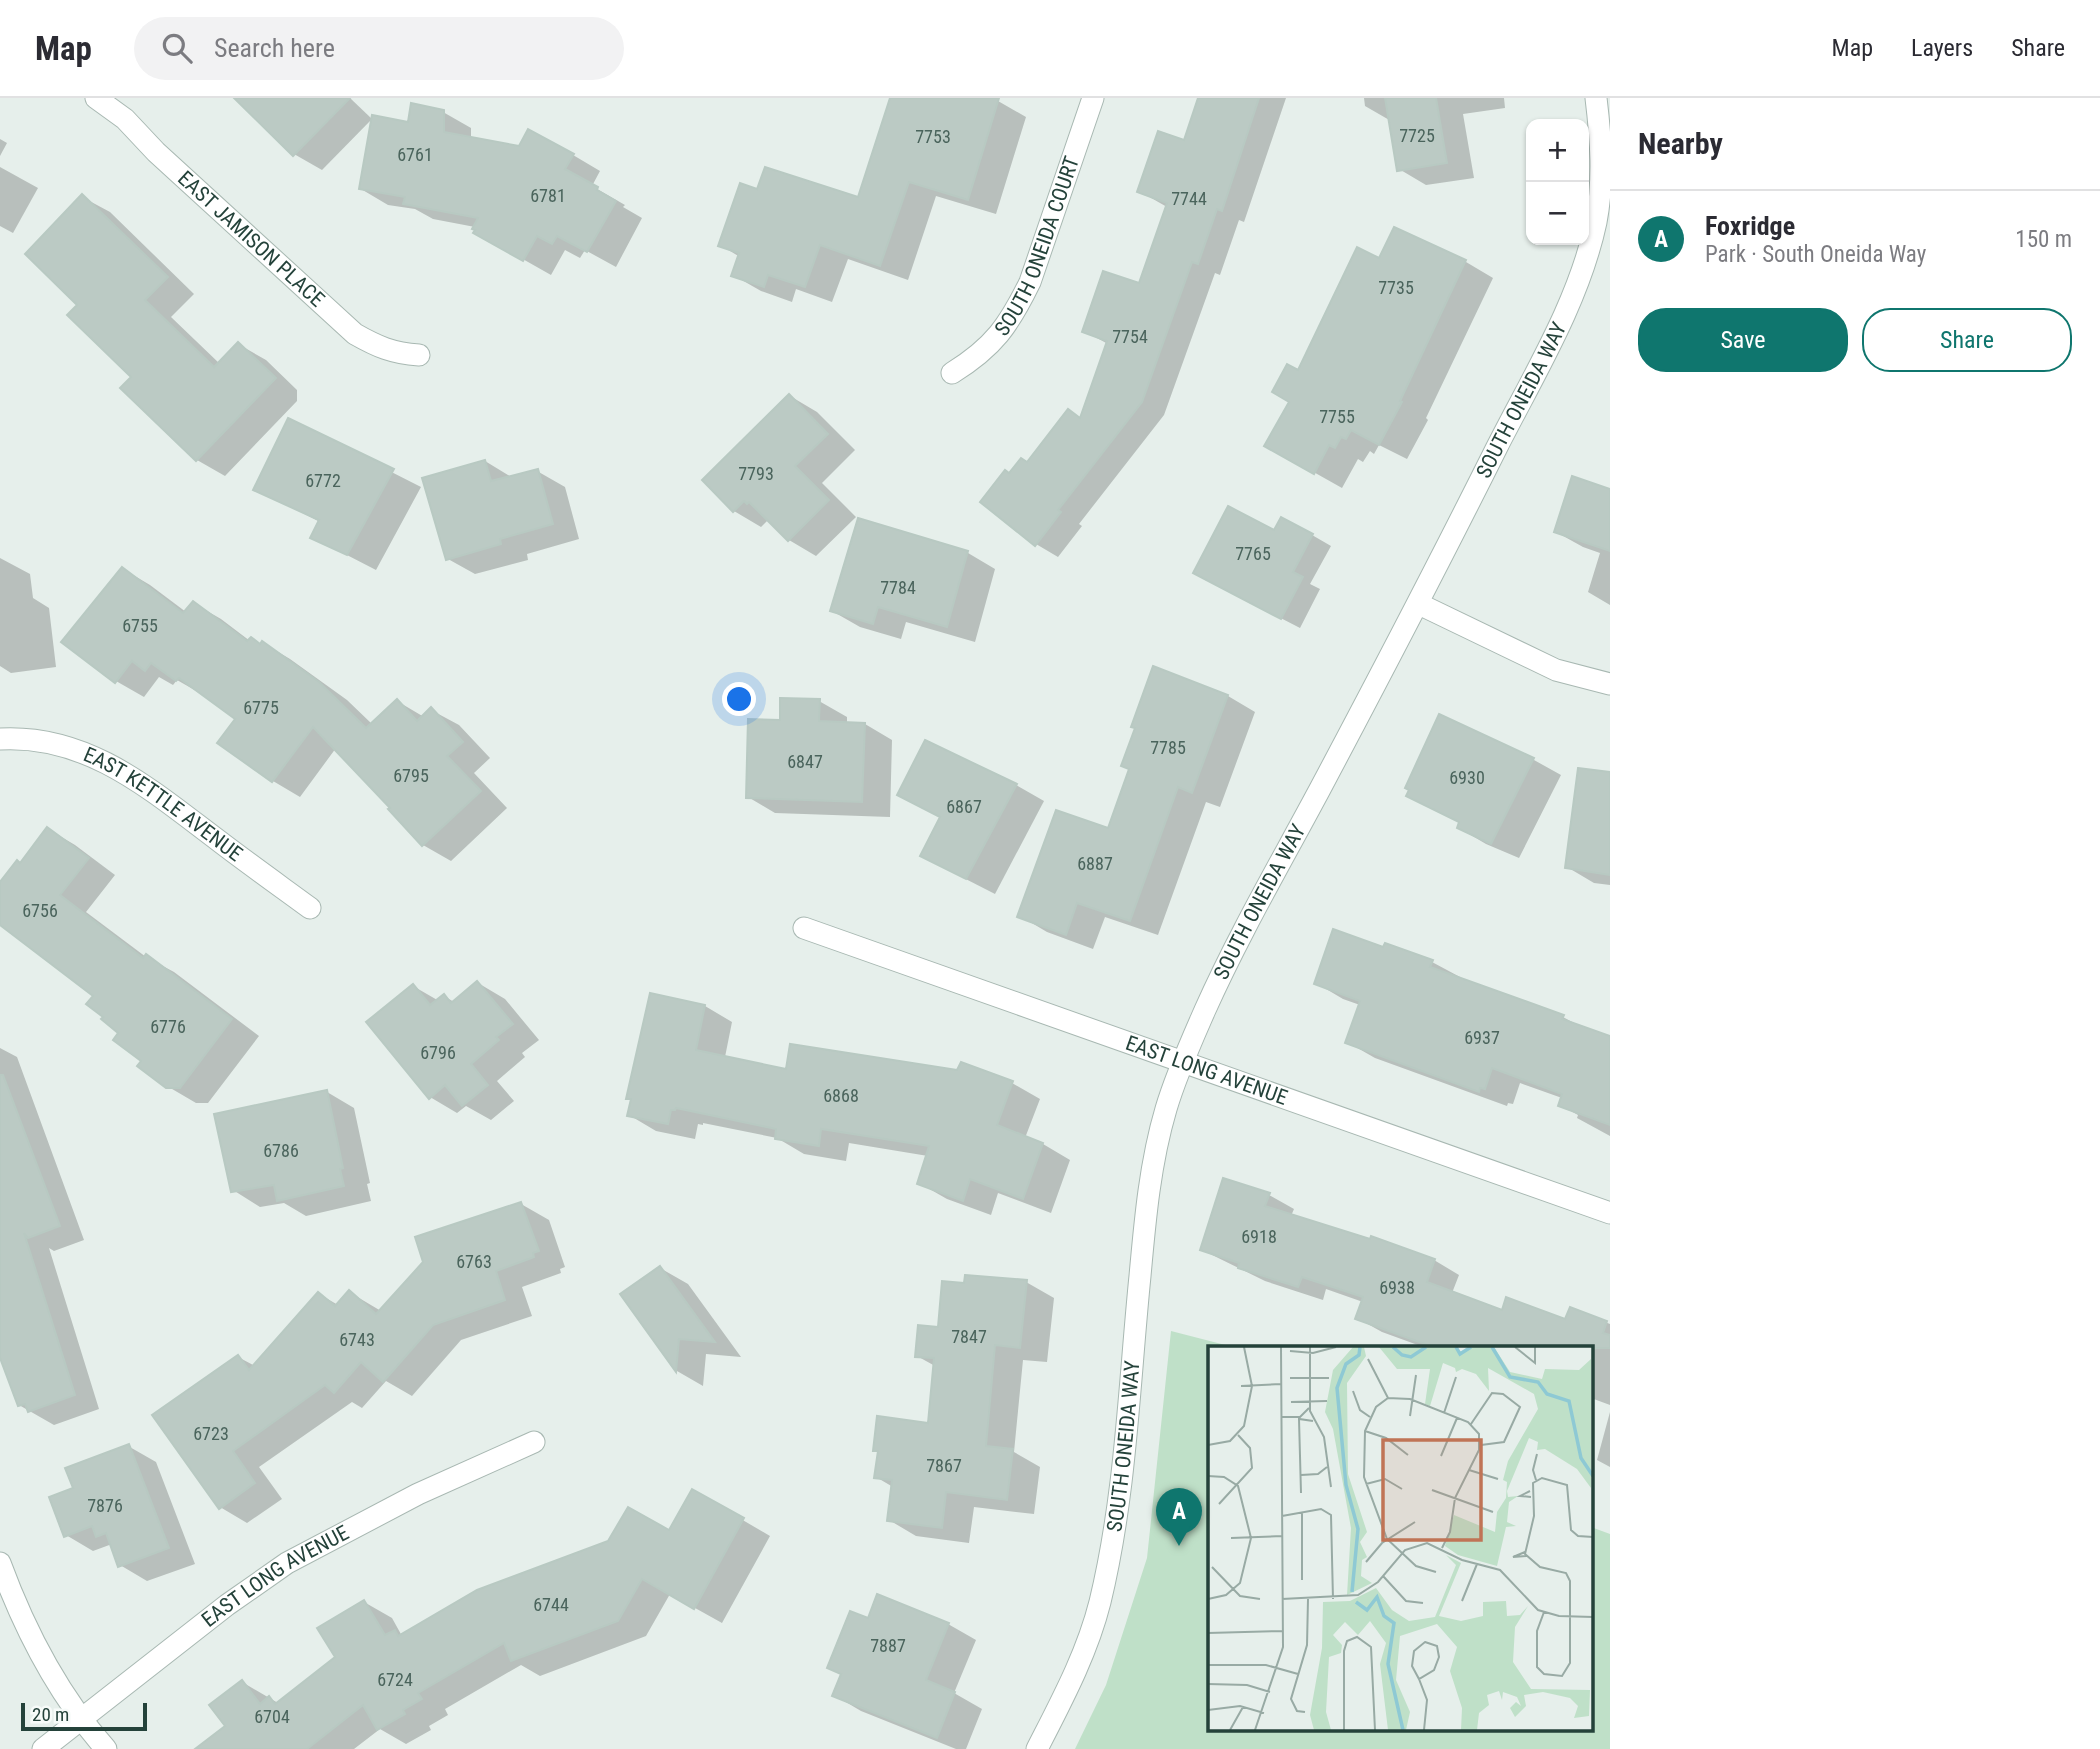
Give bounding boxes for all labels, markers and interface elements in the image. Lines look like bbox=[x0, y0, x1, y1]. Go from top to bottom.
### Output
search box bbox=[134, 17, 624, 80]
text: Map bbox=[35, 29, 92, 68]
icon: search bbox=[158, 29, 196, 67]
text: Search here bbox=[214, 33, 335, 63]
text: Map bbox=[1832, 34, 1873, 62]
text: Layers bbox=[1911, 34, 1973, 62]
text: Share bbox=[2011, 34, 2065, 62]
map controls bbox=[1526, 119, 1589, 245]
button: + bbox=[1526, 119, 1589, 182]
house number: 7725 bbox=[1399, 125, 1435, 146]
house number: 7753 bbox=[915, 126, 951, 147]
text: Nearby bbox=[1638, 126, 1723, 161]
house number: 6761 bbox=[397, 144, 433, 165]
street label: SOUTH ONEIDA COURT bbox=[990, 153, 1084, 341]
street label: EAST JAMISON PLACE bbox=[173, 166, 329, 312]
button: − bbox=[1526, 182, 1589, 245]
house number: 6781 bbox=[530, 185, 566, 206]
house number: 7744 bbox=[1171, 188, 1207, 209]
text: Foxridge bbox=[1705, 211, 1795, 241]
text: A bbox=[1654, 226, 1668, 253]
text: 150 m bbox=[2015, 226, 2072, 253]
text: Park · South Oneida Way bbox=[1705, 241, 1926, 268]
house number: 7735 bbox=[1378, 277, 1414, 298]
button: Save bbox=[1638, 308, 1848, 372]
button: Share bbox=[1862, 308, 2072, 372]
street label: SOUTH ONEIDA WAY bbox=[1471, 318, 1571, 482]
house number: 7754 bbox=[1112, 326, 1148, 347]
house number: 7755 bbox=[1319, 406, 1355, 427]
house number: 7793 bbox=[738, 463, 774, 484]
house number: 6772 bbox=[305, 470, 341, 491]
house number: 7765 bbox=[1235, 543, 1271, 564]
house number: 7784 bbox=[880, 577, 916, 598]
house number: 6755 bbox=[122, 615, 158, 636]
your location bbox=[722, 682, 756, 716]
house number: 6775 bbox=[243, 697, 279, 718]
house number: 7785 bbox=[1150, 737, 1186, 758]
street label: EAST KETTLE AVENUE bbox=[80, 742, 247, 866]
house number: 6847 bbox=[787, 751, 823, 772]
house number: 6795 bbox=[393, 765, 429, 786]
house number: 6930 bbox=[1449, 767, 1485, 788]
house number: 6867 bbox=[946, 796, 982, 817]
street label: SOUTH ONEIDA WAY bbox=[1209, 820, 1311, 983]
house number: 6887 bbox=[1077, 853, 1113, 874]
house number: 6756 bbox=[22, 900, 58, 921]
house number: 6776 bbox=[150, 1016, 186, 1037]
house number: 6937 bbox=[1464, 1027, 1500, 1048]
street label: EAST LONG AVENUE bbox=[1123, 1031, 1291, 1110]
house number: 6796 bbox=[420, 1042, 456, 1063]
house number: 6868 bbox=[823, 1085, 859, 1106]
house number: 6786 bbox=[263, 1140, 299, 1161]
house number: 6918 bbox=[1241, 1226, 1277, 1247]
house number: 6763 bbox=[456, 1251, 492, 1272]
house number: 6938 bbox=[1379, 1277, 1415, 1298]
house number: 7847 bbox=[951, 1326, 987, 1347]
house number: 6743 bbox=[339, 1329, 375, 1350]
inset map bbox=[1208, 1346, 1592, 1732]
street label: SOUTH ONEIDA WAY bbox=[1102, 1360, 1144, 1534]
house number: 6723 bbox=[193, 1423, 229, 1444]
house number: 7867 bbox=[926, 1455, 962, 1476]
pin: A bbox=[1156, 1488, 1202, 1546]
house number: 7876 bbox=[87, 1495, 123, 1516]
street label: EAST LONG AVENUE bbox=[197, 1521, 353, 1632]
house number: 6744 bbox=[533, 1594, 569, 1615]
house number: 7887 bbox=[870, 1635, 906, 1656]
house number: 6724 bbox=[377, 1669, 413, 1690]
scale bar bbox=[21, 1700, 147, 1732]
text: 20 m bbox=[32, 1703, 69, 1726]
house number: 6704 bbox=[254, 1706, 290, 1727]

